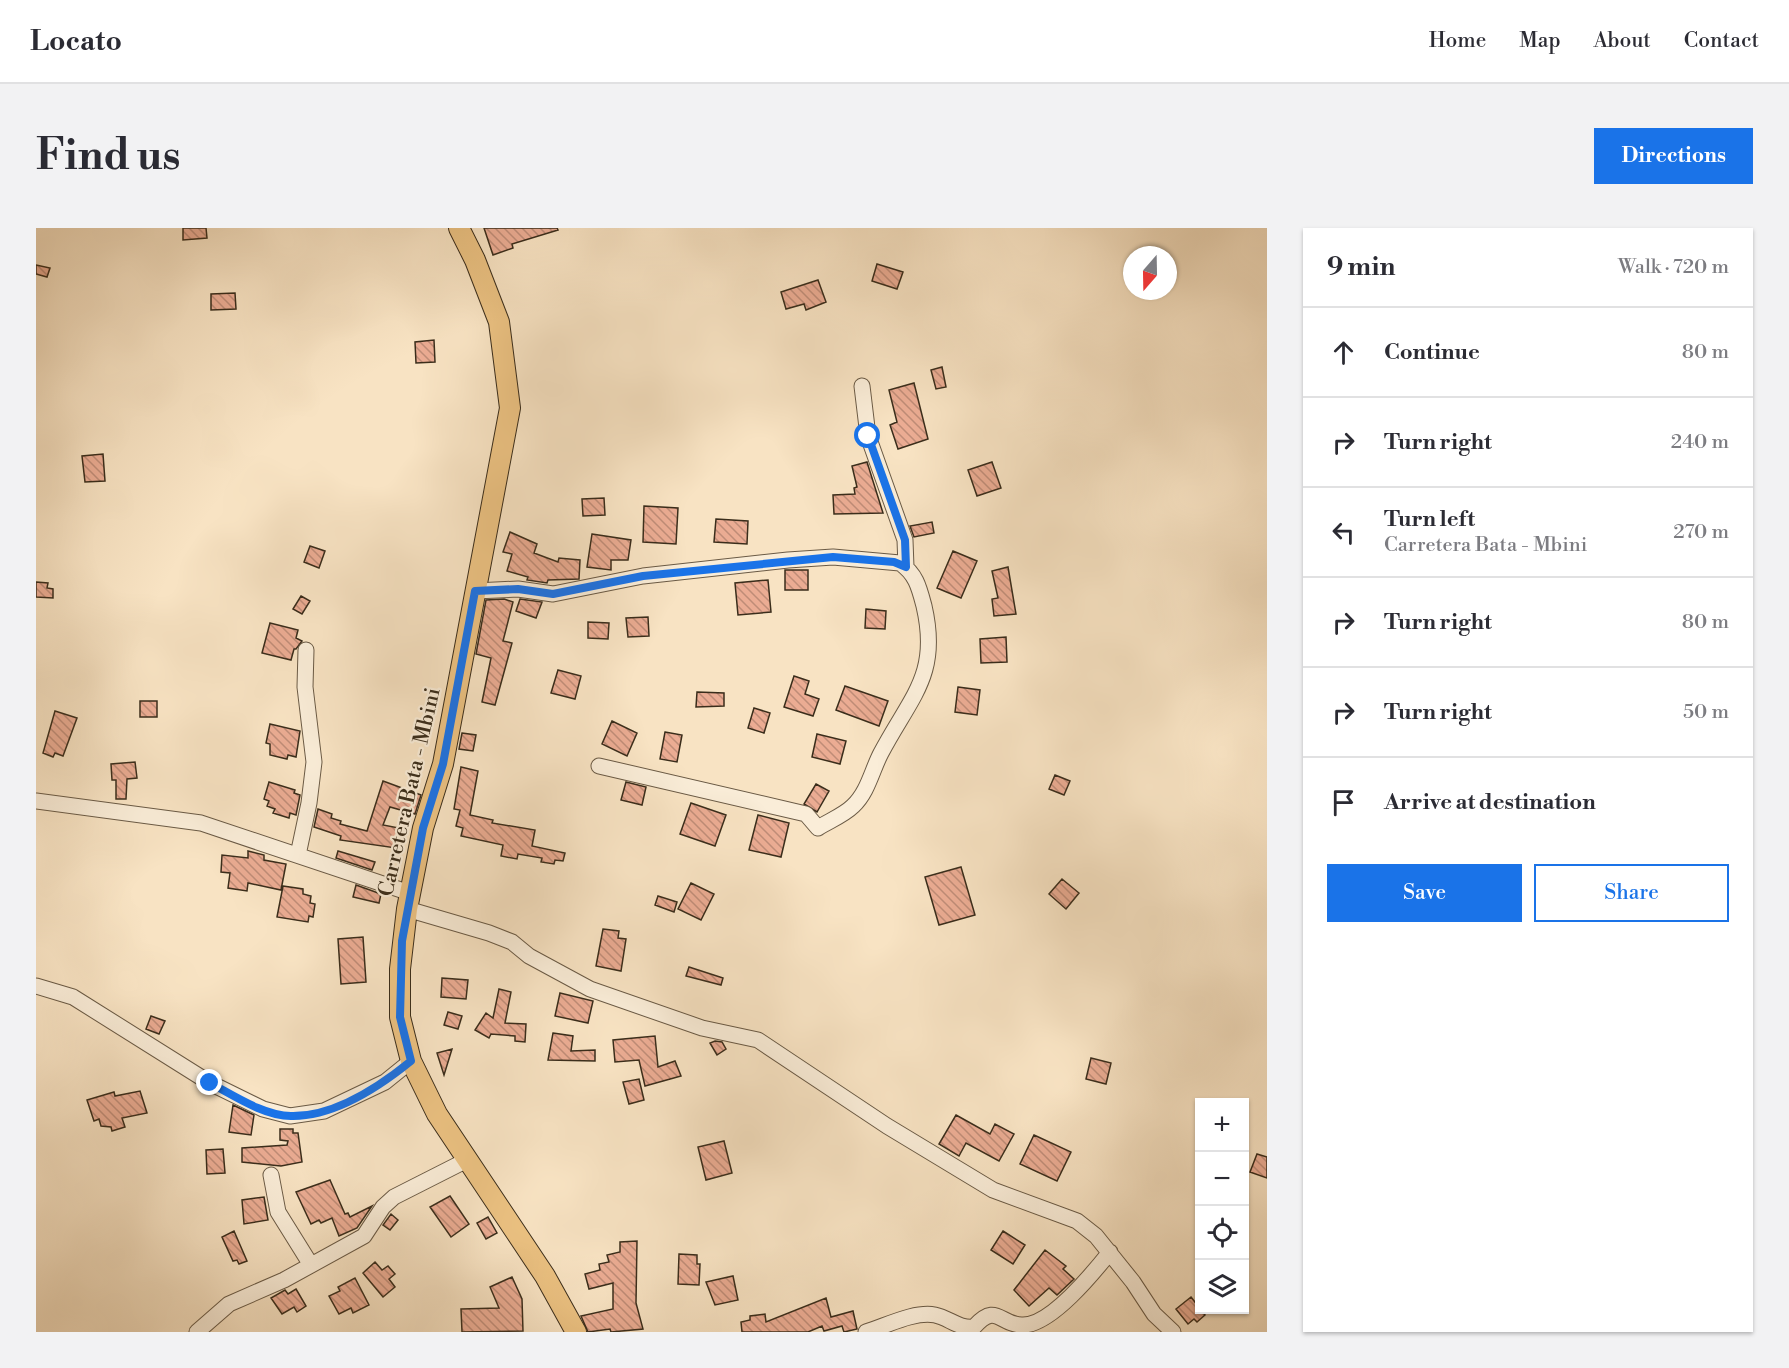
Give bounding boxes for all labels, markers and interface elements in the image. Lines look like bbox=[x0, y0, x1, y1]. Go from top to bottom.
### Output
text: Locato bbox=[30, 24, 122, 59]
text: Home bbox=[1429, 28, 1486, 54]
text: Map bbox=[1519, 28, 1561, 54]
text: About bbox=[1594, 28, 1651, 54]
text: Contact bbox=[1684, 28, 1759, 54]
button: Directions bbox=[1594, 128, 1753, 184]
text: Find us bbox=[36, 130, 180, 183]
north arrow bbox=[1123, 246, 1177, 300]
text: 9 min bbox=[1327, 251, 1395, 283]
text: Walk · 720 m bbox=[1618, 255, 1729, 280]
icon: ahead bbox=[1327, 336, 1360, 369]
text: Continue bbox=[1384, 339, 1480, 366]
text: 80 m bbox=[1682, 340, 1729, 365]
route start bbox=[854, 422, 880, 448]
icon: right bbox=[1327, 426, 1360, 459]
text: Turn right bbox=[1384, 429, 1492, 456]
text: 240 m bbox=[1671, 430, 1729, 455]
text: Turn left bbox=[1384, 506, 1475, 533]
icon: left bbox=[1327, 516, 1360, 549]
text: 270 m bbox=[1673, 520, 1729, 545]
text: Carretera Bata - Mbini bbox=[1384, 533, 1587, 558]
icon: right bbox=[1327, 606, 1360, 639]
text: Turn right bbox=[1384, 609, 1492, 636]
text: 80 m bbox=[1682, 610, 1729, 635]
street label: Carretera Bata - Mbini bbox=[373, 685, 447, 899]
icon: right bbox=[1327, 696, 1360, 729]
text: Turn right bbox=[1384, 699, 1492, 726]
text: 50 m bbox=[1683, 700, 1729, 725]
icon: arrive bbox=[1327, 786, 1360, 819]
text: Arrive at destination bbox=[1384, 789, 1596, 816]
button: Save bbox=[1327, 864, 1522, 922]
button: Share bbox=[1534, 864, 1729, 922]
route end bbox=[196, 1069, 222, 1095]
map controls bbox=[1195, 1098, 1249, 1314]
button: + bbox=[1195, 1098, 1249, 1152]
button: − bbox=[1195, 1152, 1249, 1206]
button: locate bbox=[1195, 1206, 1249, 1260]
button: layers bbox=[1195, 1260, 1249, 1314]

